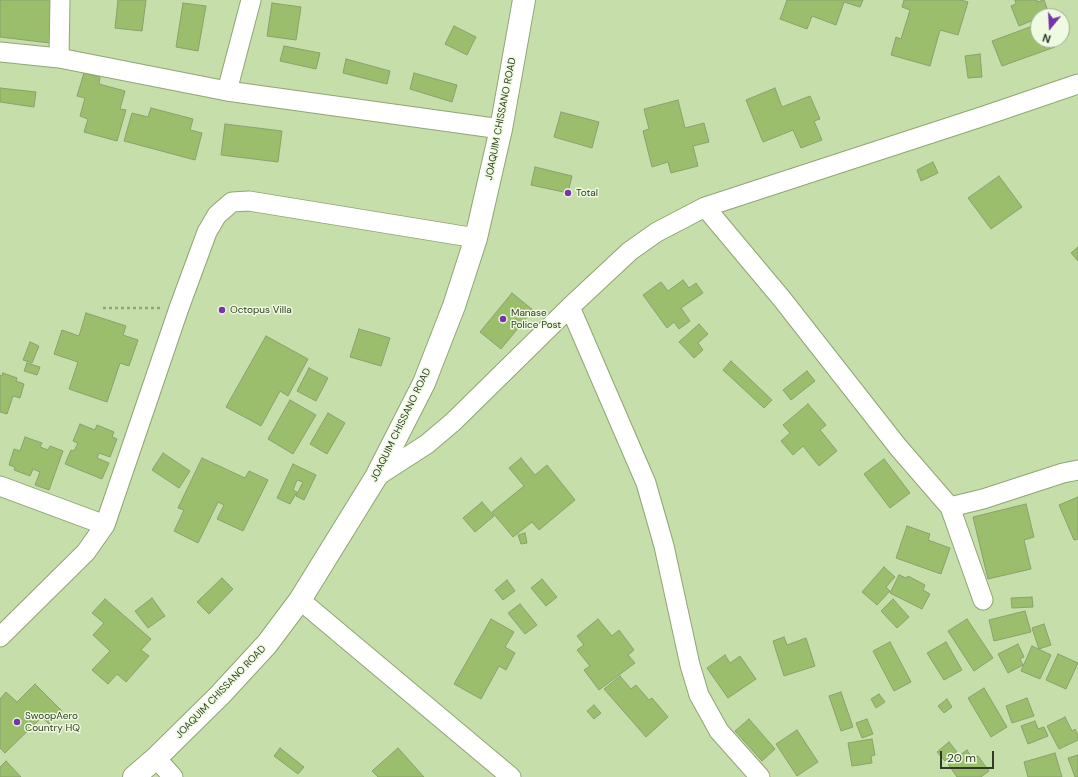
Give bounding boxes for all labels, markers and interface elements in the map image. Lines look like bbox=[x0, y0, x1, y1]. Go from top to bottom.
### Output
north arrow bbox=[1030, 8, 1070, 48]
text: N bbox=[1041, 31, 1053, 46]
street label: JOAQUIM CHISSANO ROAD bbox=[483, 57, 519, 181]
place label: Total bbox=[576, 187, 598, 199]
marker: Total bbox=[563, 188, 573, 198]
place label: Octopus Villa bbox=[230, 304, 292, 316]
marker: Octopus Villa bbox=[217, 305, 227, 315]
place label: Manase Police Post bbox=[511, 307, 561, 330]
marker: Manase Police Post bbox=[498, 314, 508, 324]
street label: JOAQUIM CHISSANO ROAD bbox=[368, 366, 434, 484]
street label: JOAQUIM CHISSANO ROAD bbox=[173, 643, 269, 741]
place label: SwoopAero Country HQ bbox=[25, 710, 80, 734]
marker: SwoopAero Country HQ bbox=[12, 717, 22, 727]
scale bar bbox=[942, 743, 996, 769]
text: 20 m bbox=[947, 750, 976, 766]

